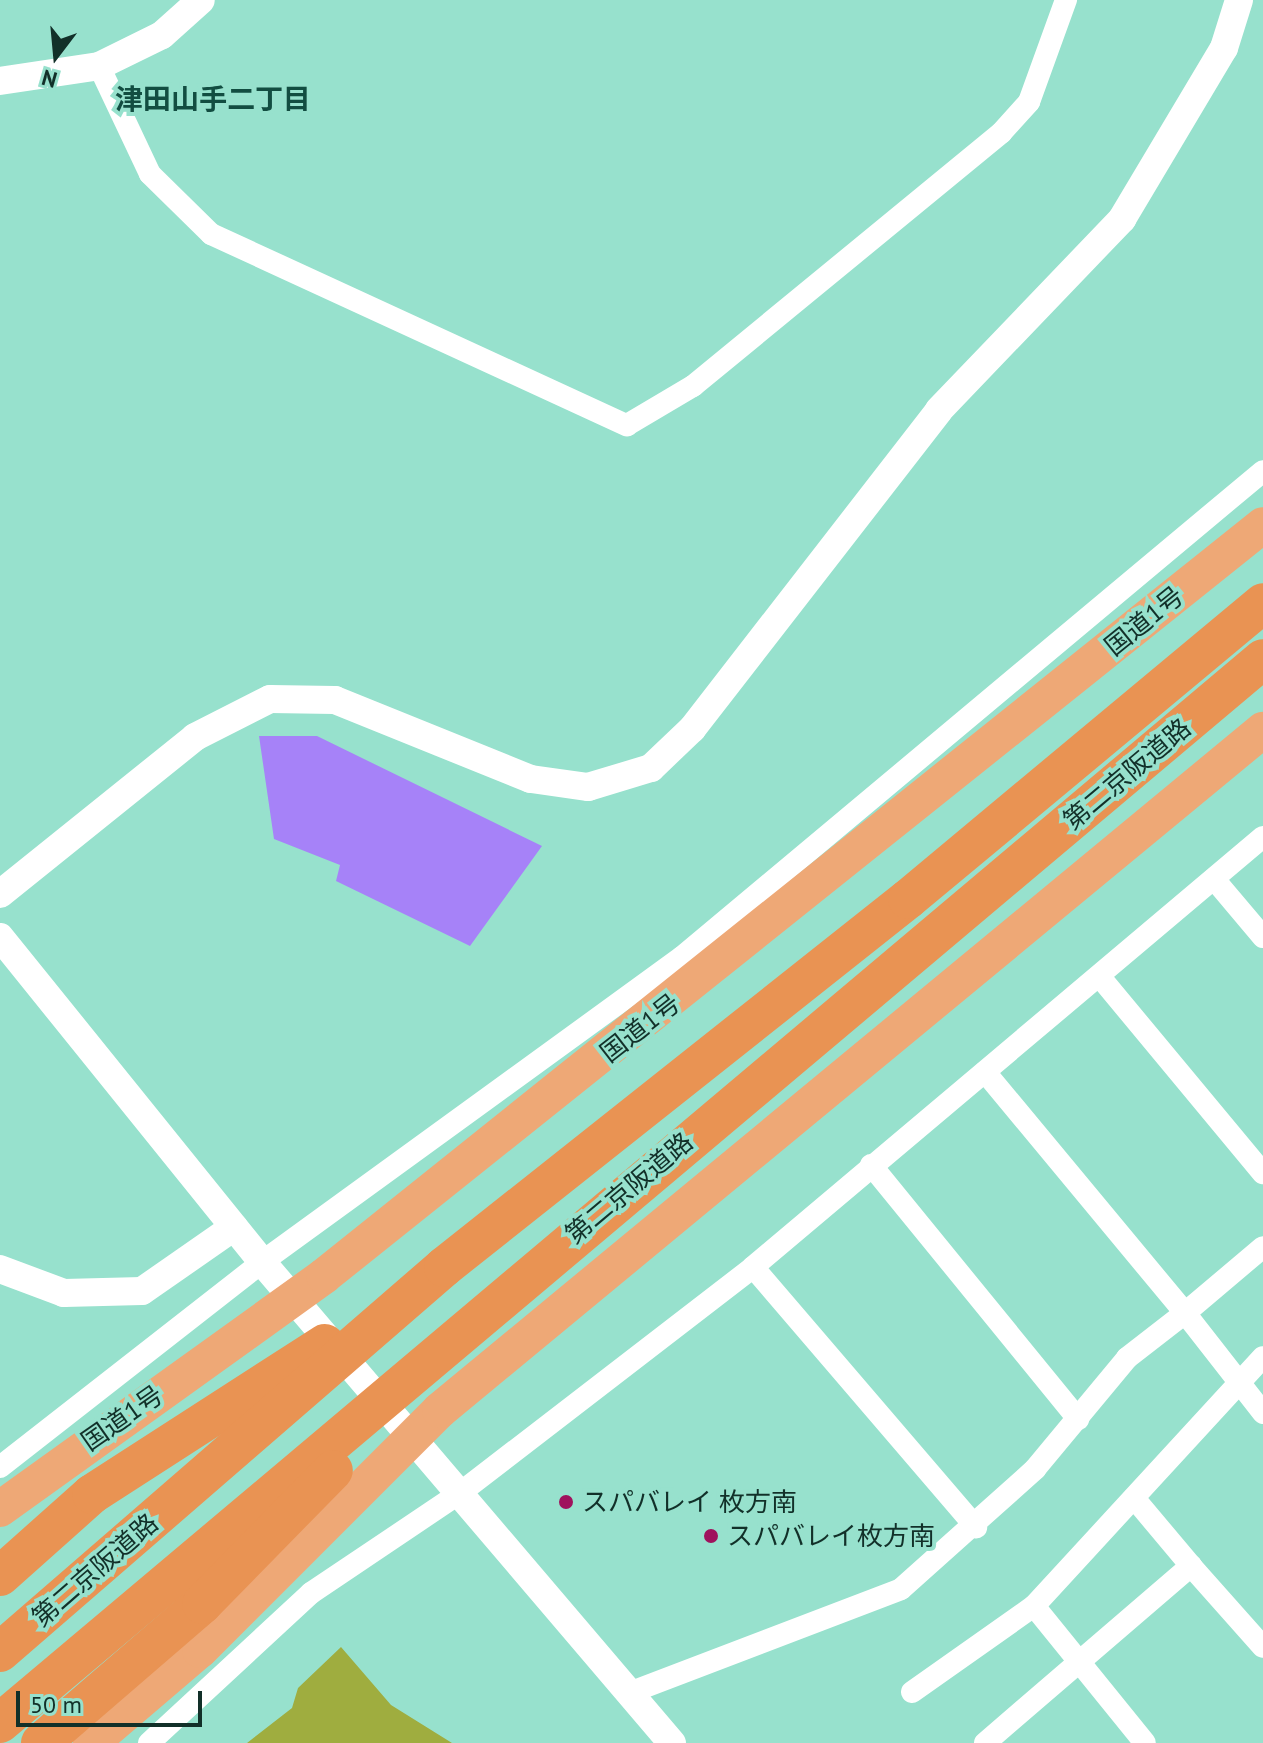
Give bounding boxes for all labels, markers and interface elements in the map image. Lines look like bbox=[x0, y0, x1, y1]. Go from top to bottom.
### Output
north arrow bbox=[16, 16, 96, 96]
text: N bbox=[39, 64, 60, 95]
district label: 津田山手二丁目 bbox=[115, 82, 311, 116]
street label: 国道1号 bbox=[1098, 580, 1190, 662]
street label: 第二京阪道路 bbox=[1057, 712, 1197, 836]
street label: 国道1号 bbox=[594, 987, 686, 1069]
street label: 第二京阪道路 bbox=[559, 1126, 699, 1250]
street label: 国道1号 bbox=[75, 1379, 169, 1457]
place label: スパバレイ 枚方南 bbox=[582, 1486, 797, 1518]
marker: スパバレイ 枚方南 bbox=[557, 1493, 575, 1511]
street label: 第二京阪道路 bbox=[26, 1507, 164, 1633]
place label: スパバレイ枚方南 bbox=[727, 1520, 935, 1552]
marker: スパバレイ枚方南 bbox=[702, 1527, 720, 1545]
scale bar bbox=[20, 1675, 206, 1725]
text: 50 m bbox=[30, 1689, 82, 1720]

